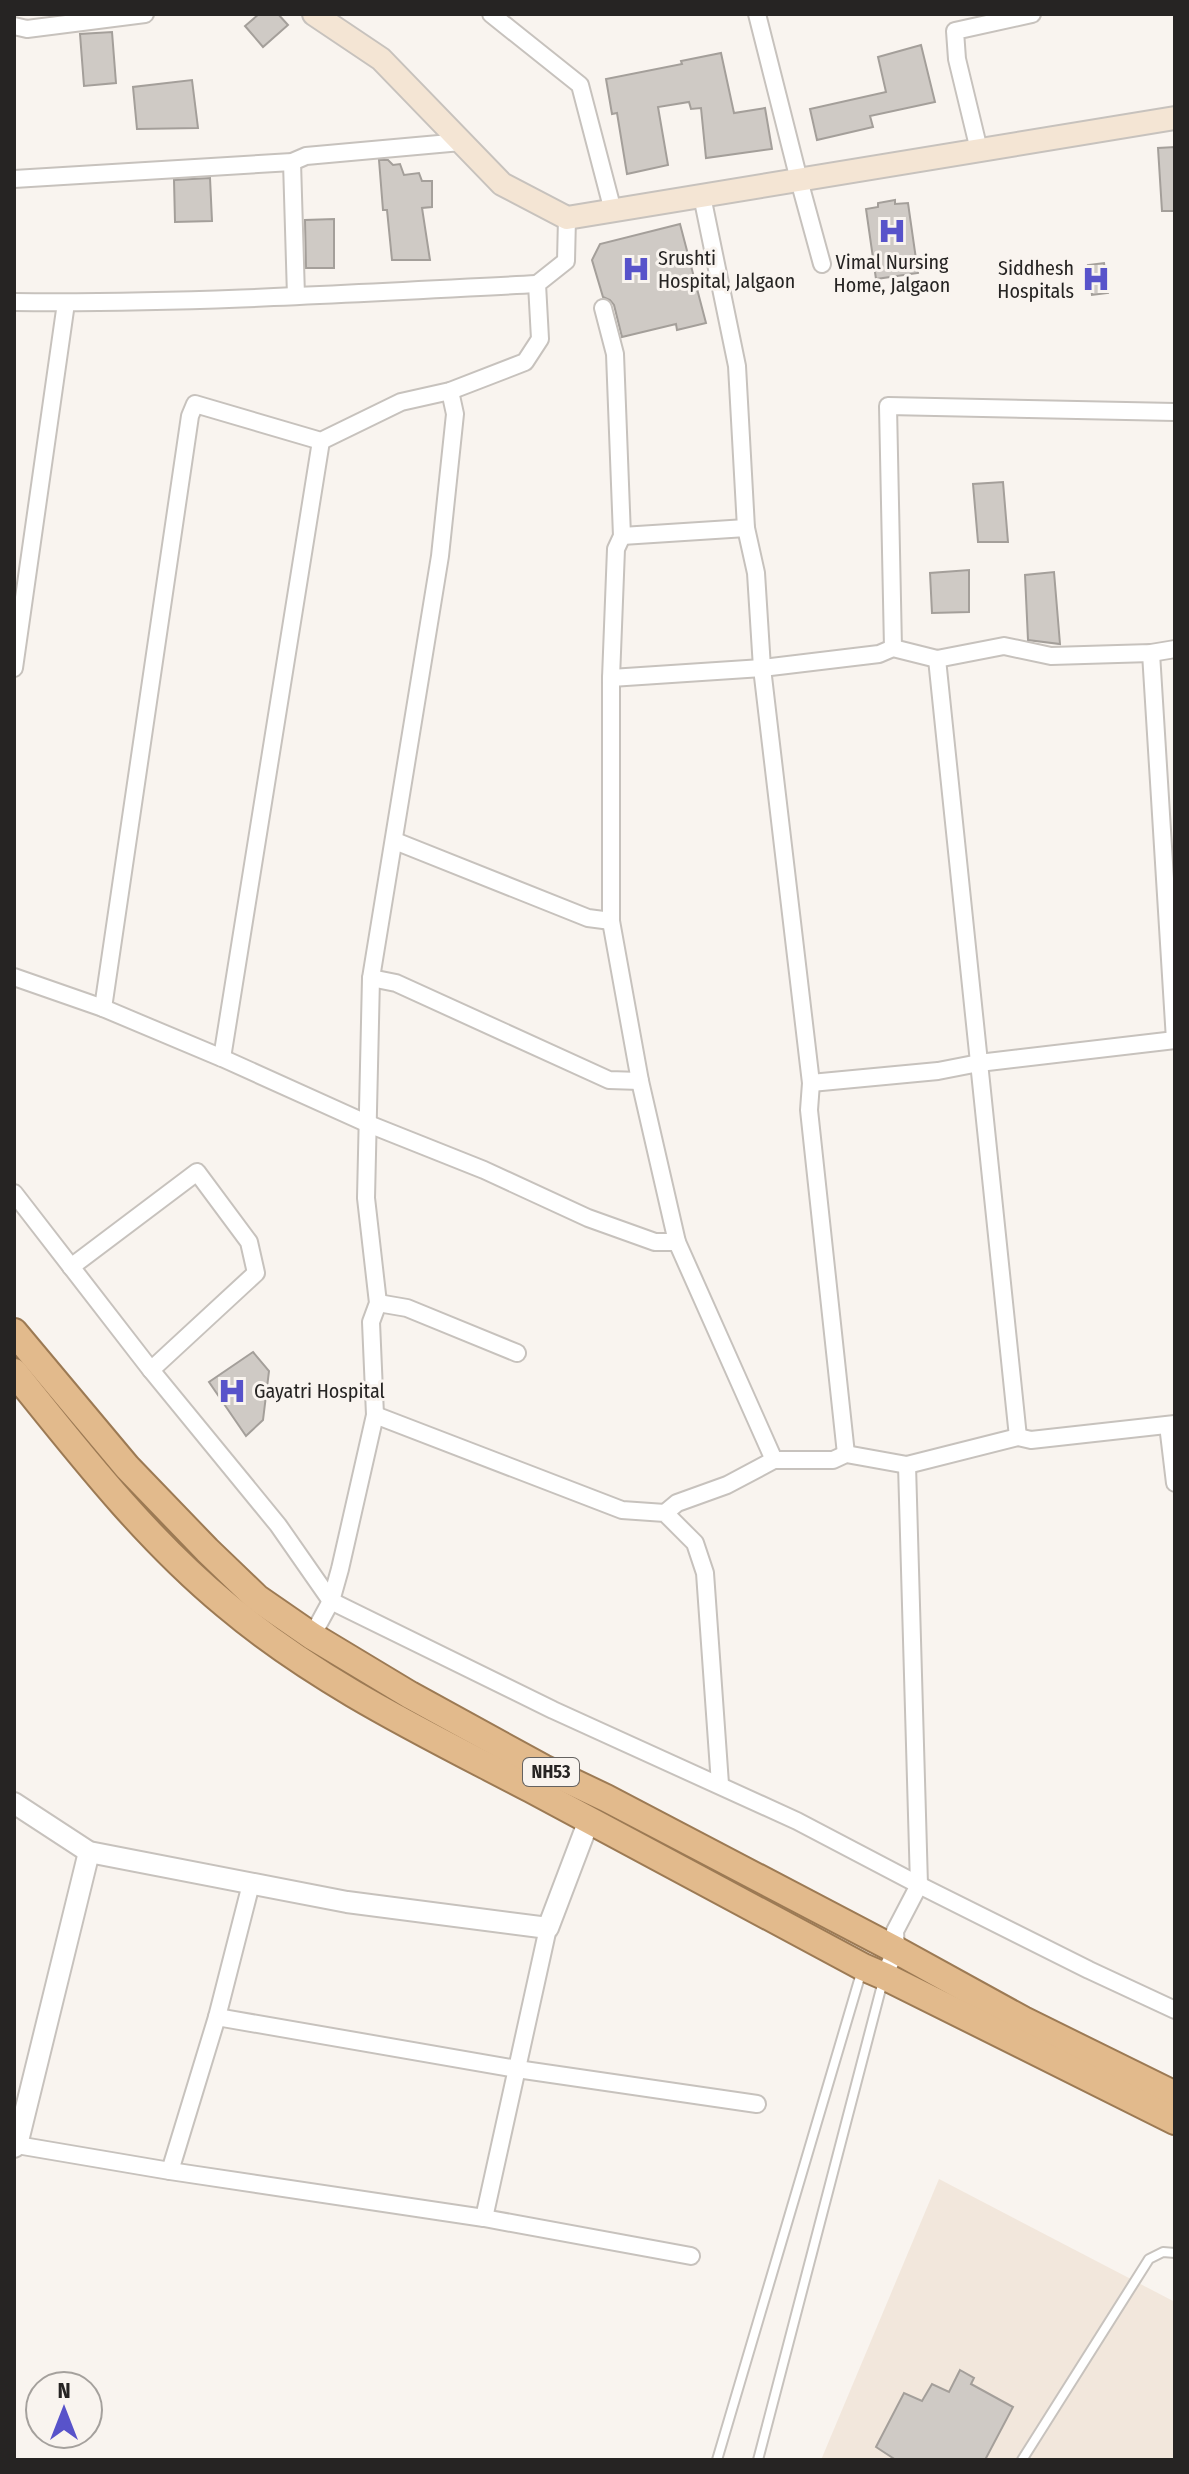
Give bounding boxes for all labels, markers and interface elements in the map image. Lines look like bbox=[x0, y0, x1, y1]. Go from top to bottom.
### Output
hospital icon: Vimal Nursing Home, Jalgaon bbox=[877, 216, 907, 246]
place label: Srushti Hospital, Jalgaon bbox=[658, 246, 795, 293]
place label: Vimal Nursing Home, Jalgaon bbox=[834, 250, 950, 297]
hospital icon: Srushti Hospital, Jalgaon bbox=[621, 254, 651, 284]
place label: Siddhesh Hospitals bbox=[997, 256, 1074, 303]
hospital icon: Siddhesh Hospitals bbox=[1081, 264, 1111, 294]
hospital icon: Gayatri Hospital bbox=[217, 1376, 247, 1406]
place label: Gayatri Hospital bbox=[254, 1379, 385, 1403]
road number: NH53 bbox=[523, 1758, 579, 1786]
north arrow bbox=[24, 2370, 104, 2450]
text: N bbox=[57, 2377, 71, 2404]

